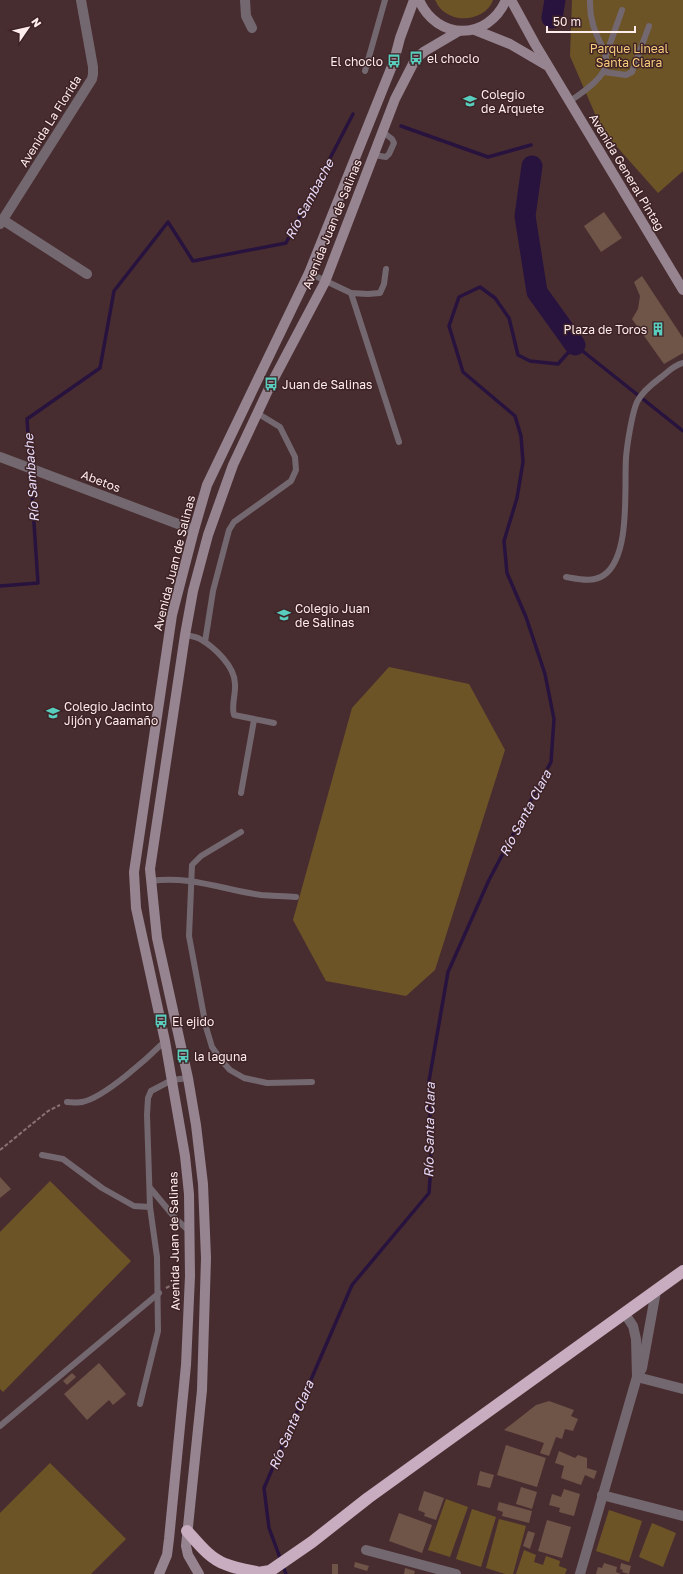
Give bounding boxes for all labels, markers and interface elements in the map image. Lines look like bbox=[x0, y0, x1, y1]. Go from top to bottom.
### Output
north arrow bbox=[8, 8, 48, 48]
scale bar bbox=[547, 8, 635, 34]
text: 50 m bbox=[553, 14, 581, 29]
text: N bbox=[29, 15, 44, 29]
park label: Parque Lineal Santa Clara bbox=[590, 41, 669, 70]
bus stop icon: el choclo bbox=[408, 50, 424, 66]
place label: el choclo bbox=[427, 51, 479, 66]
bus stop icon: El choclo bbox=[386, 53, 402, 69]
place label: El choclo bbox=[330, 54, 383, 69]
street label: Avenida La Florida bbox=[16, 72, 84, 170]
place label: Colegio de Arquete bbox=[481, 87, 544, 116]
school or university icon: Colegio de Arquete bbox=[462, 93, 478, 109]
street label: Avenida General Pintag bbox=[586, 111, 668, 233]
water label: Río Sambache bbox=[281, 155, 338, 242]
street label: Avenida Juan de Salinas bbox=[299, 157, 365, 291]
building icon: Plaza de Toros bbox=[650, 321, 666, 337]
place label: Plaza de Toros bbox=[564, 322, 647, 337]
bus stop icon: Juan de Salinas bbox=[263, 376, 279, 392]
place label: Juan de Salinas bbox=[282, 377, 372, 392]
water label: Río Sambache bbox=[20, 432, 42, 523]
street label: Abetos bbox=[79, 467, 123, 495]
street label: Avenida Juan de Salinas bbox=[150, 494, 198, 632]
place label: Colegio Juan de Salinas bbox=[295, 601, 370, 630]
school or university icon: Colegio Juan de Salinas bbox=[276, 607, 292, 623]
place label: Colegio Jacinto Jijón y Caamaño bbox=[64, 699, 158, 728]
school or university icon: Colegio Jacinto Jijón y Caamaño bbox=[45, 705, 61, 721]
water label: Río Santa Clara bbox=[496, 767, 555, 859]
bus stop icon: El ejido bbox=[153, 1013, 169, 1029]
place label: El ejido bbox=[172, 1014, 214, 1029]
bus stop icon: la laguna bbox=[175, 1048, 191, 1064]
place label: la laguna bbox=[194, 1049, 247, 1064]
water label: Río Santa Clara bbox=[420, 1082, 438, 1178]
street label: Avenida Juan de Salinas bbox=[165, 1171, 183, 1311]
water label: Río Santa Clara bbox=[265, 1377, 317, 1472]

